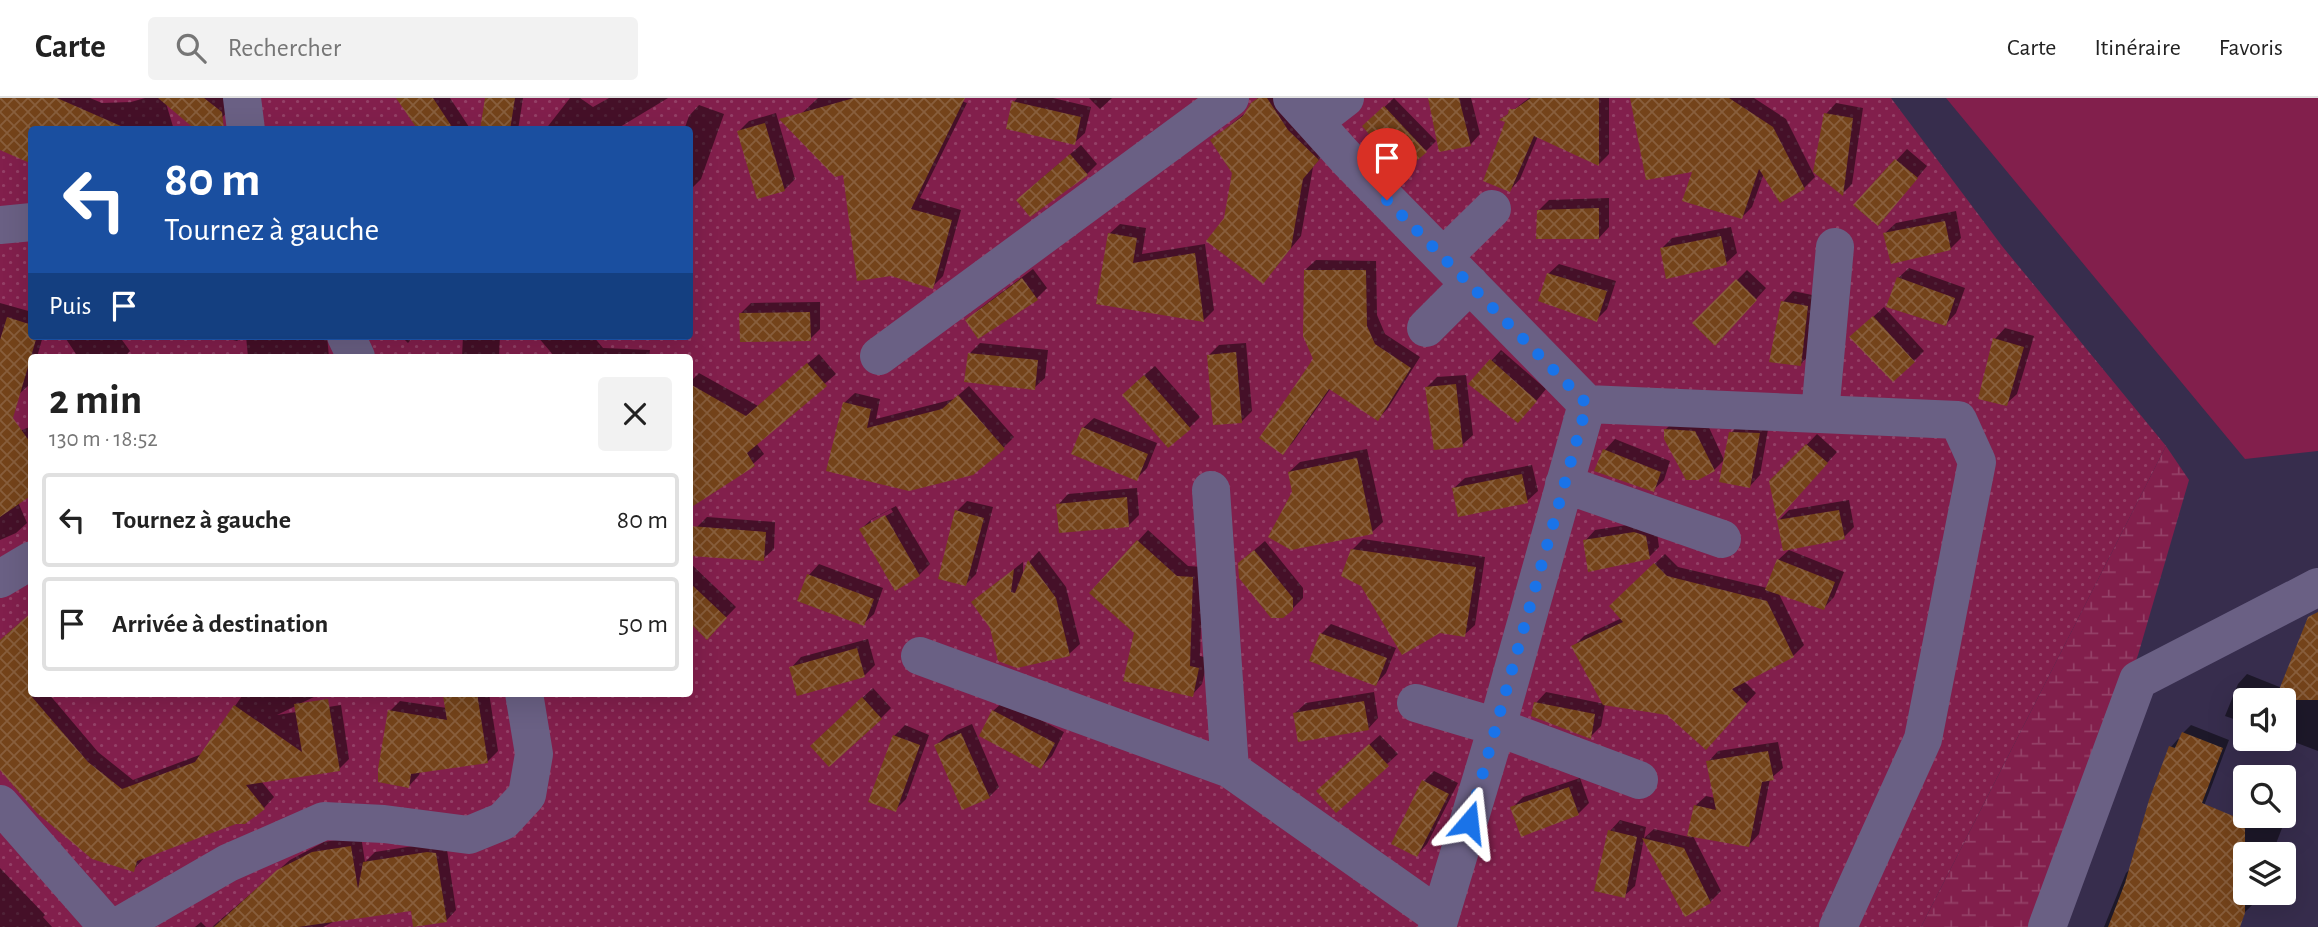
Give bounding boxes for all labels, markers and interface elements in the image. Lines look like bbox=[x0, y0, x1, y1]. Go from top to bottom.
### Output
search box bbox=[148, 17, 638, 80]
icon: search bbox=[172, 29, 210, 67]
text: Carte bbox=[35, 31, 106, 64]
text: Rechercher bbox=[228, 35, 341, 61]
text: Carte bbox=[2007, 36, 2056, 60]
text: Itinéraire bbox=[2094, 36, 2181, 60]
text: Favoris bbox=[2219, 36, 2283, 60]
pin bbox=[1357, 128, 1417, 200]
icon: arrive bbox=[1368, 139, 1406, 177]
icon: left bbox=[49, 154, 140, 245]
text: 80 m bbox=[164, 156, 261, 205]
text: Tournez à gauche bbox=[164, 214, 379, 246]
icon: arrive bbox=[105, 287, 143, 325]
text: Puis bbox=[49, 293, 91, 319]
button: close bbox=[598, 377, 672, 451]
text: 2 min bbox=[49, 379, 142, 421]
text: 130 m · 18:52 bbox=[49, 428, 158, 451]
icon: left bbox=[53, 501, 91, 539]
text: Tournez à gauche bbox=[112, 507, 291, 533]
text: 80 m bbox=[617, 507, 668, 533]
icon: arrive bbox=[53, 605, 91, 643]
text: Arrivée à destination bbox=[112, 611, 328, 637]
text: 50 m bbox=[618, 611, 668, 637]
map controls bbox=[2233, 688, 2296, 905]
button: sound bbox=[2233, 688, 2296, 751]
button: search bbox=[2233, 765, 2296, 828]
position arrow bbox=[1432, 785, 1506, 859]
button: layers bbox=[2233, 842, 2296, 905]

